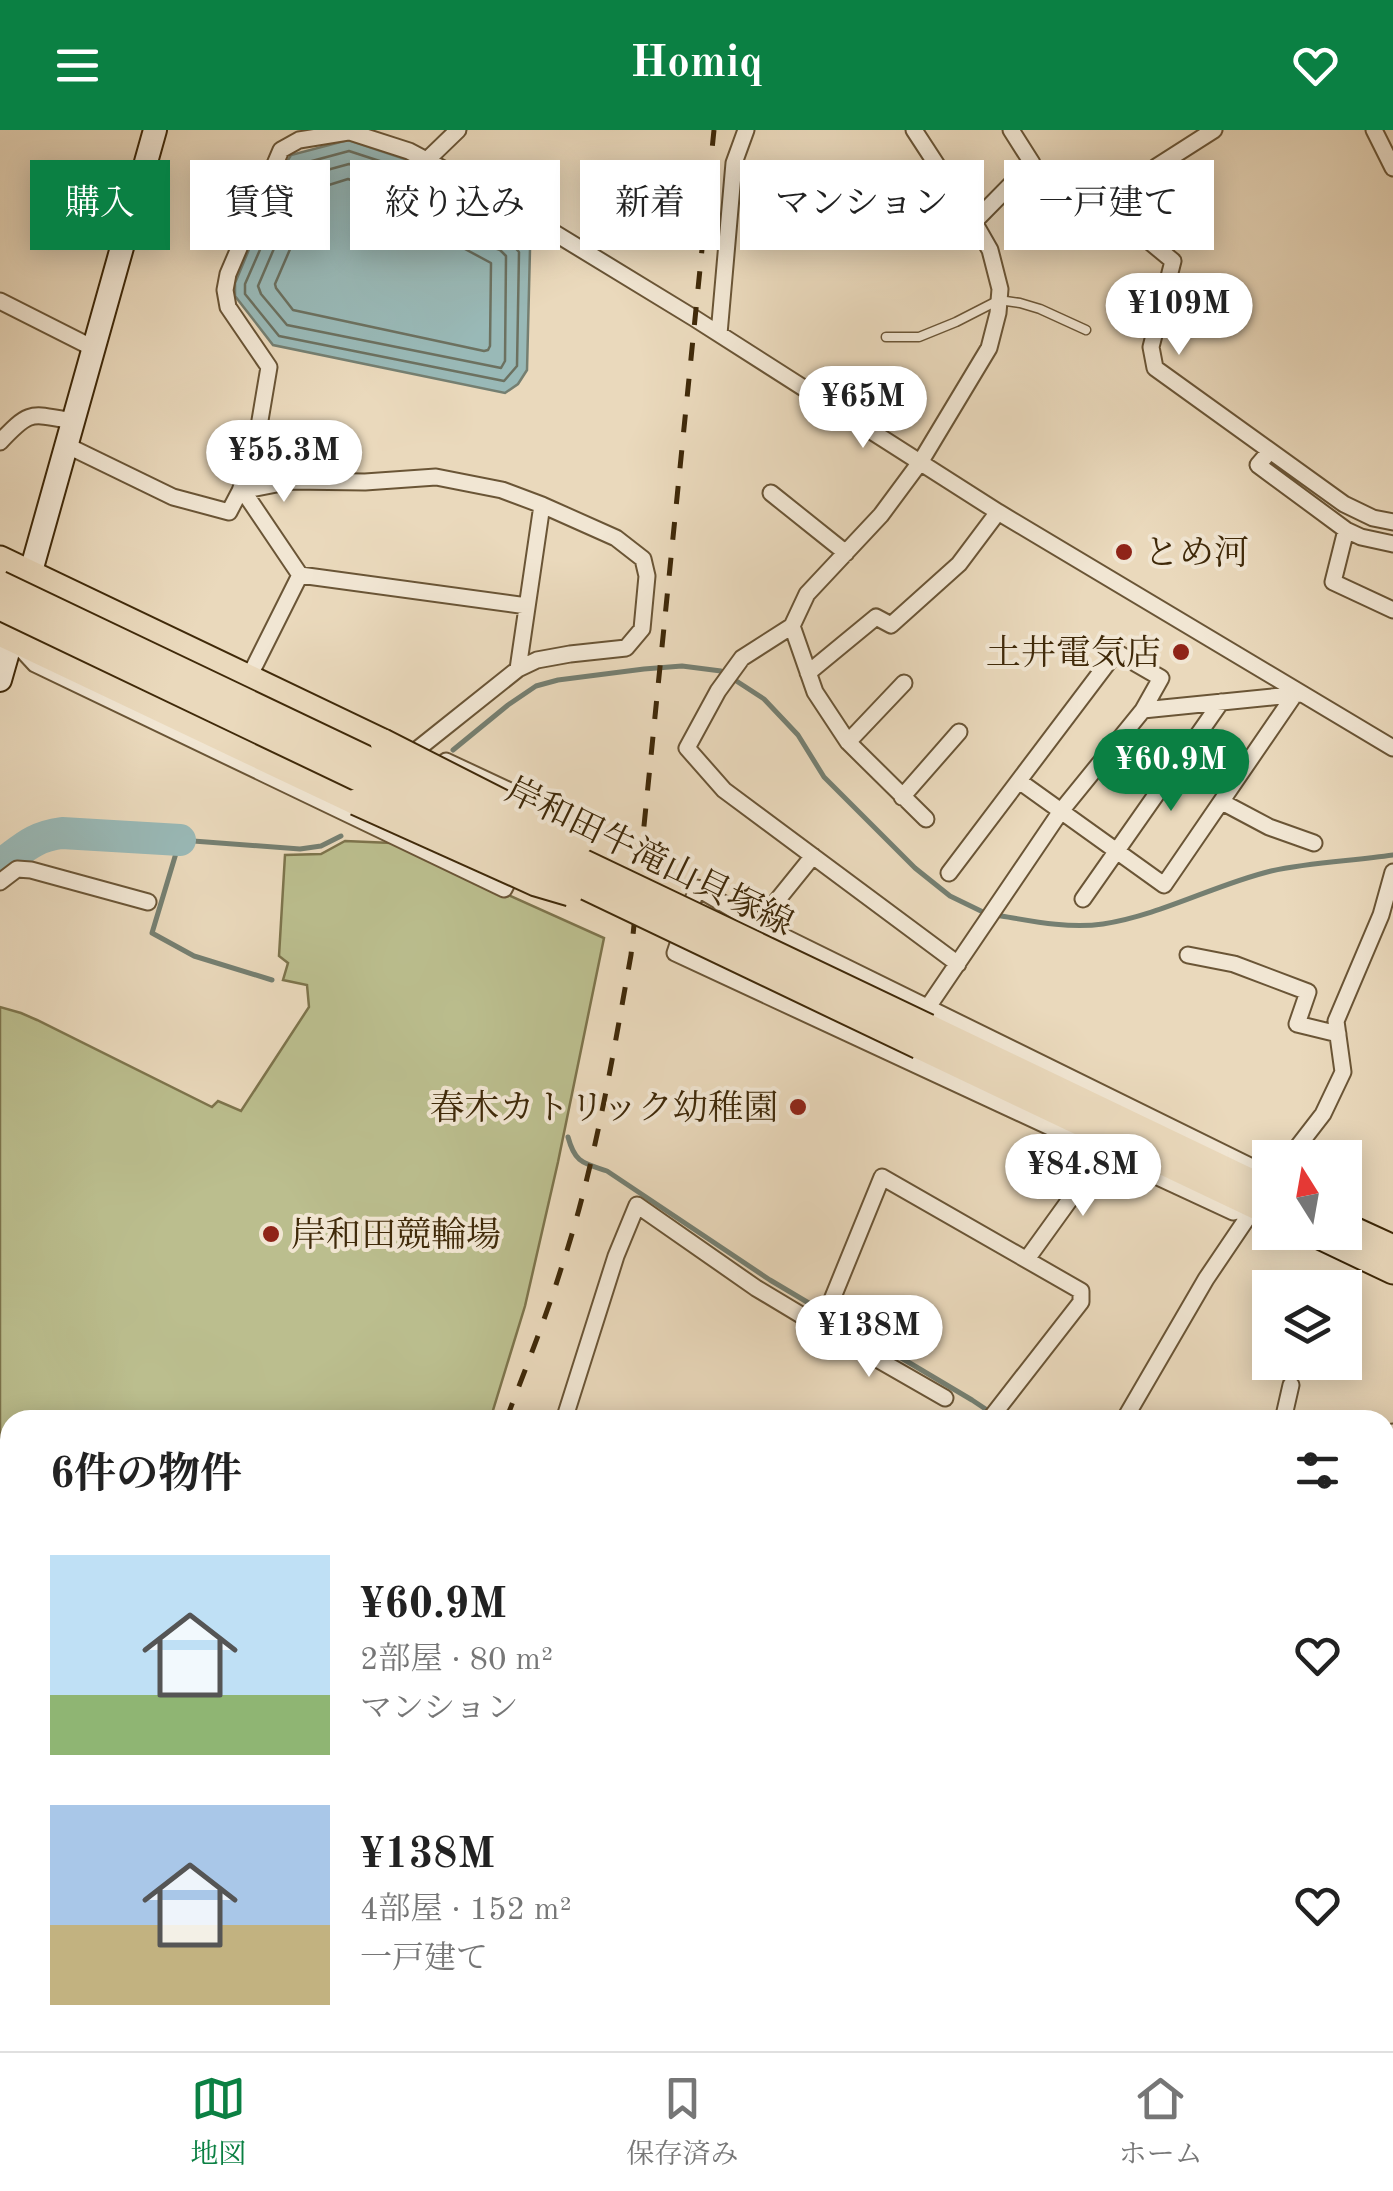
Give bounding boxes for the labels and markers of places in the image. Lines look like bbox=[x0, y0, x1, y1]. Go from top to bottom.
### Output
pin: ¥109M bbox=[1109, 273, 1249, 358]
pin: ¥65M bbox=[804, 366, 922, 451]
pin: ¥55.3M bbox=[203, 420, 365, 505]
place label: とめ河 bbox=[1144, 535, 1249, 572]
marker: とめ河 bbox=[1113, 541, 1135, 563]
place label: 土井電気店 bbox=[986, 634, 1161, 672]
marker: 土井電気店 bbox=[1170, 641, 1192, 663]
pin: ¥60.9M bbox=[1090, 729, 1252, 814]
place label: 春木カトリック幼稚園 bbox=[429, 1089, 778, 1127]
marker: 春木カトリック幼稚園 bbox=[787, 1096, 809, 1118]
pin: ¥84.8M bbox=[1002, 1134, 1164, 1219]
place label: 岸和田競輪場 bbox=[291, 1216, 501, 1254]
marker: 岸和田競輪場 bbox=[260, 1223, 282, 1245]
pin: ¥138M bbox=[799, 1295, 939, 1380]

